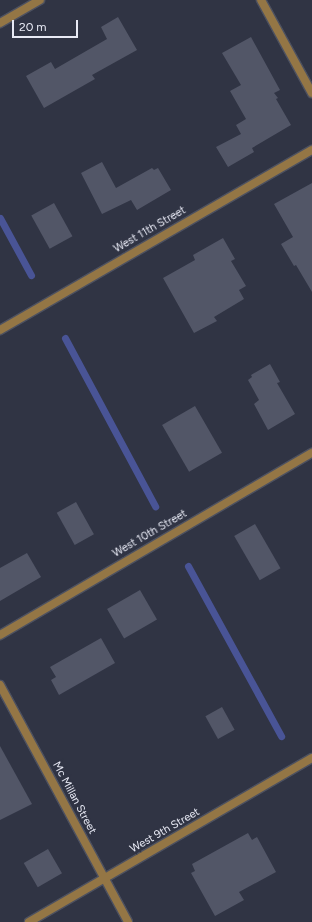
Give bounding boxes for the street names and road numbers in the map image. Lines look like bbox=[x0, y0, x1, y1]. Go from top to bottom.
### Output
street label: West 11th Street bbox=[112, 204, 188, 256]
street label: West 10th Street bbox=[111, 507, 189, 561]
street label: Mc Millan Street bbox=[49, 760, 99, 836]
street label: West 9th Street bbox=[128, 806, 202, 856]

